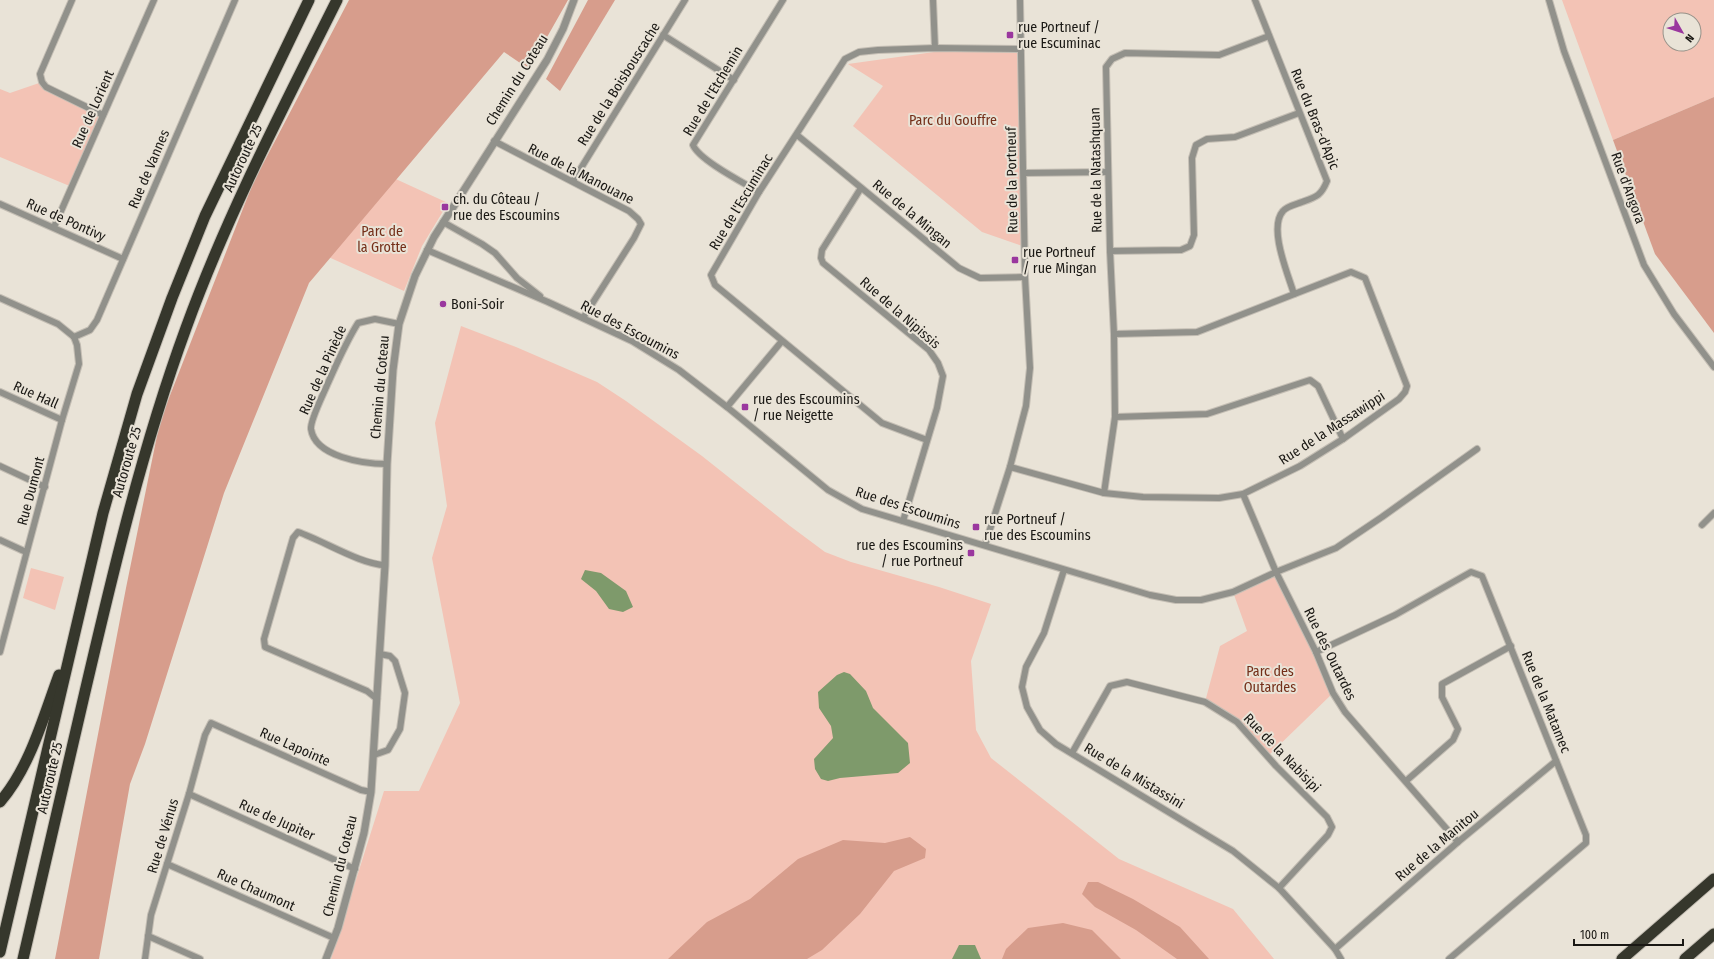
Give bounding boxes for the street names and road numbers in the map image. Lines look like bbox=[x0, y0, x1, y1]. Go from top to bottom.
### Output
street label: Rue de la Boisbouscache bbox=[574, 19, 664, 149]
street label: Chemin du Coteau bbox=[482, 31, 552, 129]
street label: Rue de l'Etchemin bbox=[679, 43, 747, 139]
street label: Rue du Bras-d'Apic bbox=[1287, 66, 1343, 172]
street label: Rue de Lorient bbox=[68, 67, 118, 151]
street label: Rue de la Natashquan bbox=[1086, 107, 1106, 233]
street label: Autoroute 25 bbox=[220, 121, 266, 195]
street label: Rue de la Portneuf bbox=[1003, 125, 1021, 233]
street label: Rue de Vannes bbox=[125, 127, 173, 211]
street label: Rue de la Manouane bbox=[525, 140, 637, 208]
street label: Rue d'Angora bbox=[1607, 150, 1649, 226]
street label: Rue de l'Escuminac bbox=[706, 151, 776, 253]
street label: Rue de la Mingan bbox=[869, 176, 955, 252]
street label: Rue de Pontivy bbox=[24, 195, 109, 245]
street label: Rue de la Nipissis bbox=[856, 273, 944, 353]
street label: Rue des Escoumins bbox=[578, 297, 682, 363]
street label: Rue de la Pinède bbox=[296, 323, 350, 417]
street label: Chemin du Coteau bbox=[367, 335, 393, 439]
street label: Rue Hall bbox=[11, 378, 62, 413]
street label: Rue de la Massawippi bbox=[1276, 387, 1388, 469]
street label: Autoroute 25 bbox=[109, 425, 145, 499]
street label: Rue Dumont bbox=[14, 454, 48, 527]
street label: Rue des Escoumins bbox=[853, 483, 963, 533]
street label: Rue des Outardes bbox=[1300, 605, 1360, 703]
street label: Rue de la Matamec bbox=[1518, 649, 1574, 755]
street label: Rue de la Nabisipi bbox=[1240, 710, 1324, 796]
street label: Rue Lapointe bbox=[257, 724, 333, 770]
street label: Rue de la Mistassini bbox=[1081, 739, 1187, 813]
street label: Autoroute 25 bbox=[34, 741, 66, 815]
street label: Rue de Jupiter bbox=[236, 796, 318, 844]
street label: Rue de Vénus bbox=[144, 797, 182, 875]
street label: Rue de la Manitou bbox=[1392, 805, 1482, 885]
street label: Chemin du Coteau bbox=[319, 814, 361, 918]
street label: Rue Chaumont bbox=[214, 865, 298, 915]

